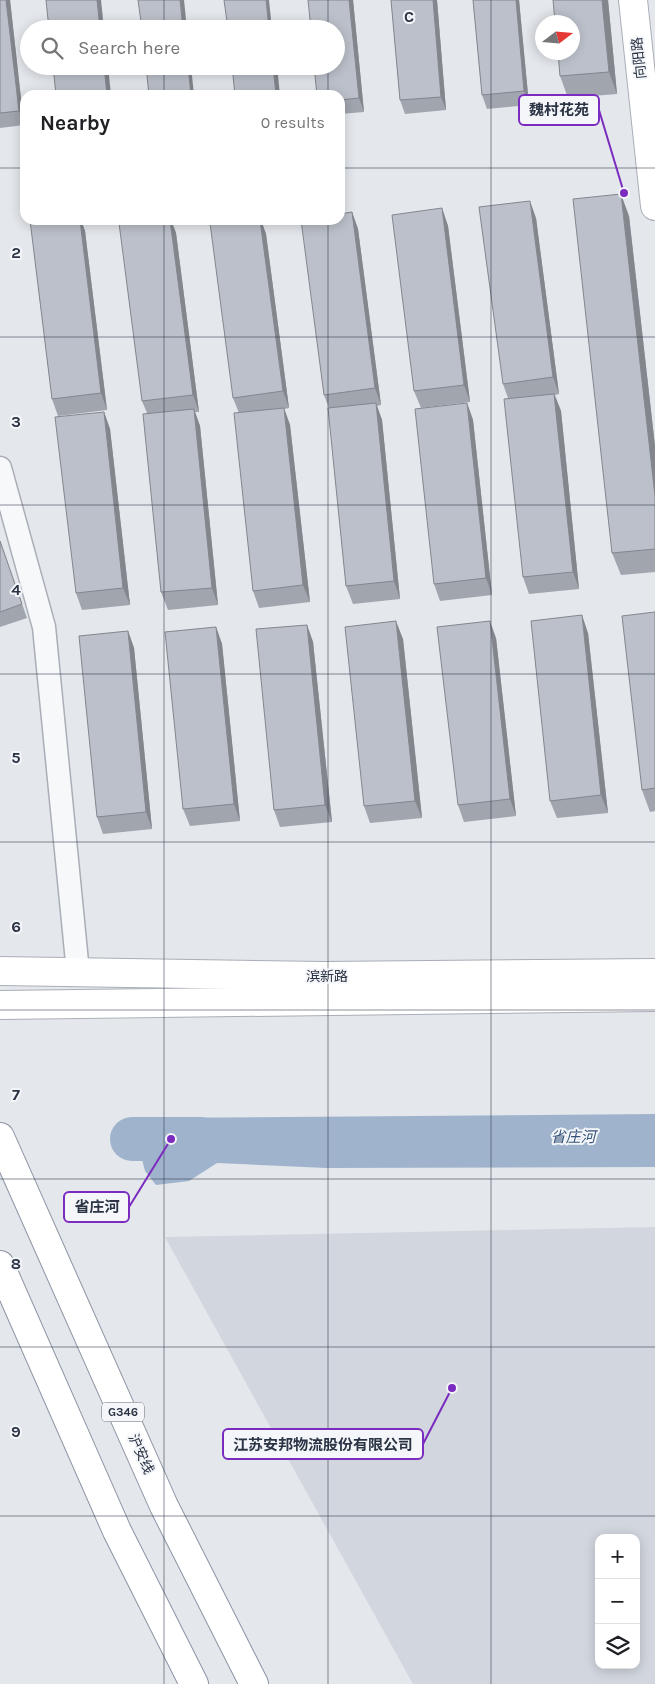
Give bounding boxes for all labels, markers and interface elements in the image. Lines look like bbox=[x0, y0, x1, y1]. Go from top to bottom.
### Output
text: C bbox=[404, 7, 414, 26]
north arrow bbox=[535, 15, 580, 60]
search box bbox=[20, 20, 345, 75]
icon: search bbox=[38, 34, 66, 62]
street label: 向阳路 bbox=[628, 36, 650, 80]
text: Search here bbox=[78, 37, 180, 59]
callout: 魏村花苑 bbox=[519, 95, 599, 125]
text: 魏村花苑 bbox=[529, 101, 589, 119]
text: Nearby bbox=[40, 111, 110, 135]
text: 0 results bbox=[261, 113, 325, 132]
text: 2 bbox=[11, 243, 21, 262]
text: 3 bbox=[11, 412, 21, 431]
text: 4 bbox=[11, 580, 21, 599]
text: 5 bbox=[11, 748, 21, 767]
text: 6 bbox=[11, 917, 21, 936]
street label: 滨新路 bbox=[306, 968, 348, 985]
text: 7 bbox=[12, 1085, 20, 1104]
water label: 省庄河 bbox=[550, 1128, 598, 1146]
callout: 省庄河 bbox=[64, 1192, 129, 1222]
text: 省庄河 bbox=[74, 1198, 120, 1216]
text: 8 bbox=[11, 1254, 21, 1273]
road number: G346 bbox=[102, 1402, 144, 1421]
text: 9 bbox=[11, 1422, 21, 1441]
callout: 江苏安邦物流股份有限公司 bbox=[223, 1429, 423, 1459]
street label: 沪安线 bbox=[125, 1431, 157, 1477]
text: 江苏安邦物流股份有限公司 bbox=[233, 1436, 413, 1454]
map controls bbox=[595, 1534, 640, 1669]
button: + bbox=[595, 1534, 640, 1579]
button: − bbox=[595, 1579, 640, 1624]
button: layers bbox=[595, 1624, 640, 1669]

